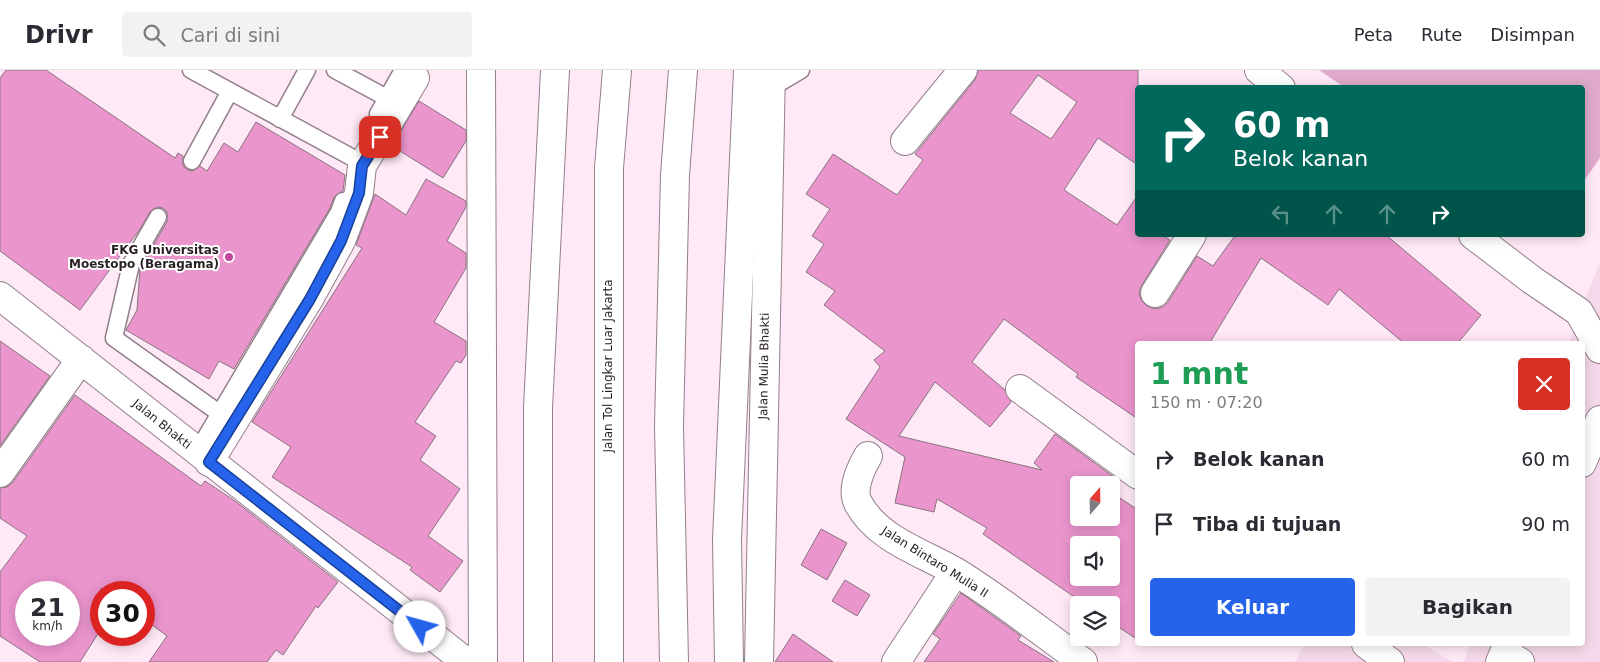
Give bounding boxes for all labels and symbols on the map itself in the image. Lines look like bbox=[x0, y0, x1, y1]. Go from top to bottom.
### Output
pin bbox=[359, 116, 401, 158]
place label: FKG Universitas Moestopo (Beragama) bbox=[69, 243, 219, 271]
marker: FKG Universitas Moestopo (Beragama) bbox=[223, 251, 235, 263]
street label: Jalan Tol Lingkar Luar Jakarta bbox=[601, 279, 615, 454]
street label: Jalan Mulia Bhakti bbox=[756, 312, 772, 421]
street label: Jalan Bhakti bbox=[129, 396, 194, 452]
north arrow bbox=[1070, 476, 1120, 526]
street label: Jalan Bintaro Mulia II bbox=[878, 523, 991, 601]
speed limit sign: 30 bbox=[90, 581, 155, 646]
position arrow bbox=[393, 600, 445, 652]

